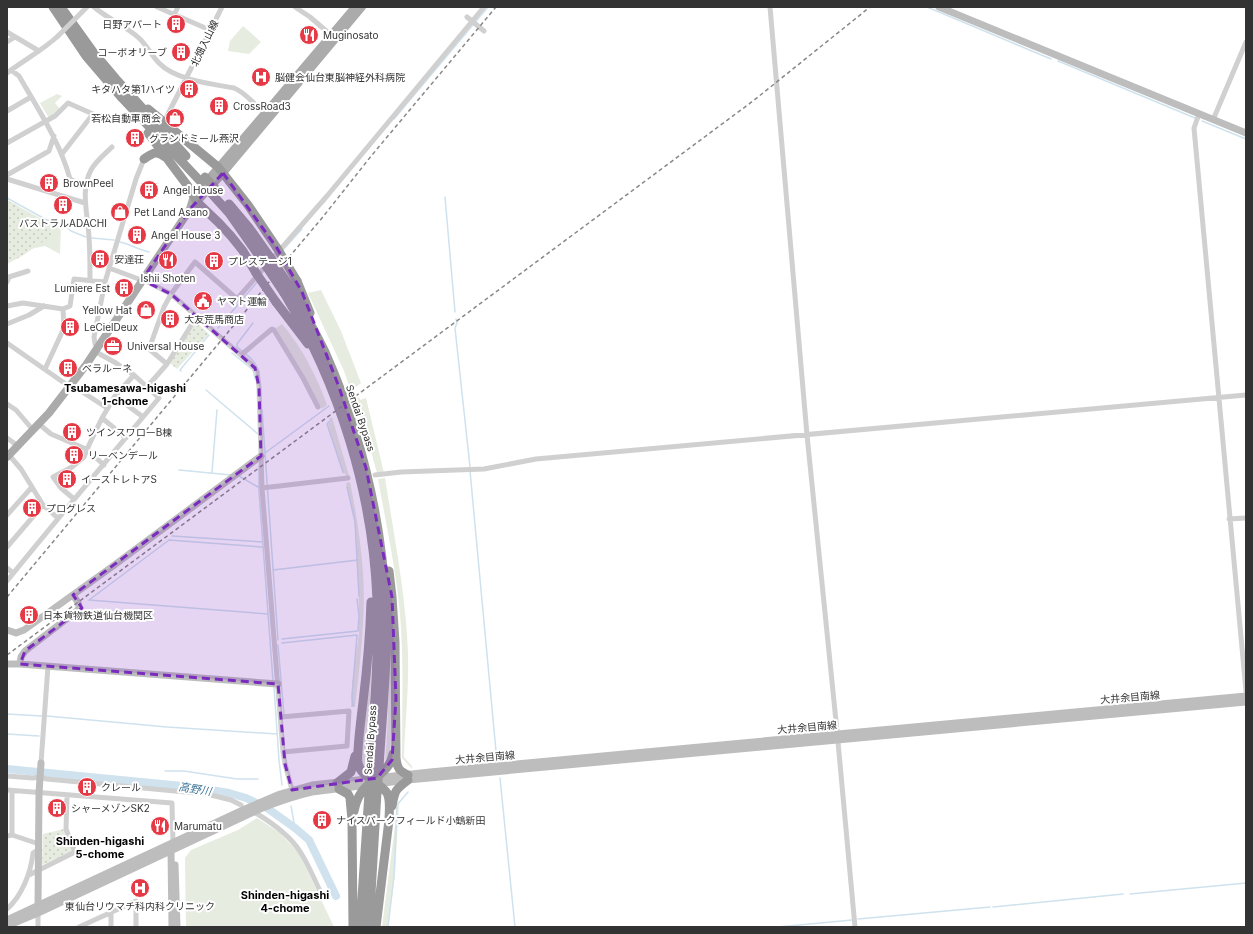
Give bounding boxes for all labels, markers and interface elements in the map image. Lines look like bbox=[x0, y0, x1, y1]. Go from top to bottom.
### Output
building icon: 日野アパート bbox=[165, 13, 187, 35]
place label: 日野アパート bbox=[102, 18, 162, 30]
street label: 北畑入山線 bbox=[188, 18, 220, 68]
restaurant icon: Muginosato bbox=[298, 24, 320, 46]
place label: Muginosato bbox=[323, 29, 378, 41]
building icon: コーポオリーブ bbox=[170, 41, 192, 63]
place label: コーポオリーブ bbox=[98, 46, 167, 58]
hospital icon: 脳健会仙台東脳神経外科病院 bbox=[250, 66, 272, 88]
place label: 脳健会仙台東脳神経外科病院 bbox=[275, 71, 405, 83]
building icon: キタハタ第1ハイツ bbox=[178, 78, 200, 100]
place label: キタハタ第1ハイツ bbox=[91, 83, 175, 95]
building icon: CrossRoad3 bbox=[208, 95, 230, 117]
place label: CrossRoad3 bbox=[233, 100, 291, 112]
shop icon: 若松自動車商会 bbox=[164, 107, 186, 129]
place label: 若松自動車商会 bbox=[91, 112, 161, 124]
building icon: グランドミール燕沢 bbox=[124, 127, 146, 149]
place label: グランドミール燕沢 bbox=[149, 132, 239, 144]
building icon: BrownPeel bbox=[38, 172, 60, 194]
place label: BrownPeel bbox=[63, 177, 113, 189]
building icon: Angel House bbox=[138, 179, 160, 201]
place label: Angel House bbox=[163, 184, 224, 196]
building icon: パストラルADACHI bbox=[52, 194, 74, 216]
shop icon: Pet Land Asano bbox=[109, 201, 131, 223]
place label: Pet Land Asano bbox=[134, 206, 208, 218]
place label: パストラルADACHI bbox=[19, 217, 107, 229]
building icon: Angel House 3 bbox=[126, 224, 148, 246]
place label: Angel House 3 bbox=[151, 229, 220, 241]
building icon: 安達荘 bbox=[89, 248, 111, 270]
restaurant icon: Ishii Shoten bbox=[157, 249, 179, 271]
building icon: プレステージ1 bbox=[203, 250, 225, 272]
place label: 安達荘 bbox=[114, 253, 144, 265]
place label: プレステージ1 bbox=[228, 255, 292, 267]
place label: Ishii Shoten bbox=[141, 272, 195, 284]
building icon: Lumiere Est bbox=[113, 277, 135, 299]
place label: Lumiere Est bbox=[55, 282, 111, 294]
public building icon: ヤマト運輸 bbox=[192, 290, 214, 312]
place label: ヤマト運輸 bbox=[217, 295, 267, 307]
shop icon: Yellow Hat bbox=[135, 299, 157, 321]
place label: Yellow Hat bbox=[82, 304, 133, 316]
building icon: 大友荒馬商店 bbox=[159, 308, 181, 330]
place label: 大友荒馬商店 bbox=[184, 313, 244, 325]
building icon: LeCielDeux bbox=[59, 316, 81, 338]
place label: LeCielDeux bbox=[84, 321, 138, 333]
office icon: Universal House bbox=[102, 335, 124, 357]
place label: Universal House bbox=[127, 340, 205, 352]
building icon: ベラルーネ bbox=[57, 357, 79, 379]
place label: ベラルーネ bbox=[82, 362, 132, 374]
district label: Tsubamesawa-higashi 1-chome bbox=[64, 381, 186, 408]
street label: Sendai Bypass bbox=[344, 383, 378, 453]
building icon: ツインスワローB棟 bbox=[61, 421, 83, 443]
place label: ツインスワローB棟 bbox=[86, 426, 172, 438]
building icon: リーベンデール bbox=[63, 444, 85, 466]
place label: リーベンデール bbox=[88, 449, 158, 461]
building icon: イーストレトアS bbox=[56, 468, 78, 490]
place label: イーストレトアS bbox=[81, 473, 157, 485]
building icon: プログレス bbox=[21, 497, 43, 519]
place label: プログレス bbox=[46, 502, 96, 514]
building icon: 日本貨物鉄道仙台機関区 bbox=[18, 604, 40, 626]
place label: 日本貨物鉄道仙台機関区 bbox=[43, 609, 153, 621]
street label: 大井余目南線 bbox=[1100, 688, 1160, 706]
street label: Sendai Bypass bbox=[362, 705, 378, 775]
street label: 大井余目南線 bbox=[777, 718, 837, 736]
street label: 大井余目南線 bbox=[455, 748, 515, 766]
building icon: クレール bbox=[76, 776, 98, 798]
water label: 高野川 bbox=[178, 780, 213, 799]
place label: クレール bbox=[101, 781, 141, 793]
building icon: シャーメゾンSK2 bbox=[46, 797, 68, 819]
place label: シャーメゾンSK2 bbox=[71, 802, 150, 814]
building icon: ナイスパークフィールド小鶴新田 bbox=[311, 809, 333, 831]
place label: ナイスパークフィールド小鶴新田 bbox=[336, 814, 486, 826]
restaurant icon: Marumatu bbox=[149, 815, 171, 837]
place label: Marumatu bbox=[174, 820, 222, 832]
district label: Shinden-higashi 5-chome bbox=[56, 834, 144, 861]
hospital icon: 東仙台リウマチ科内科クリニック bbox=[129, 877, 151, 899]
district label: Shinden-higashi 4-chome bbox=[241, 888, 329, 915]
place label: 東仙台リウマチ科内科クリニック bbox=[65, 900, 215, 912]

